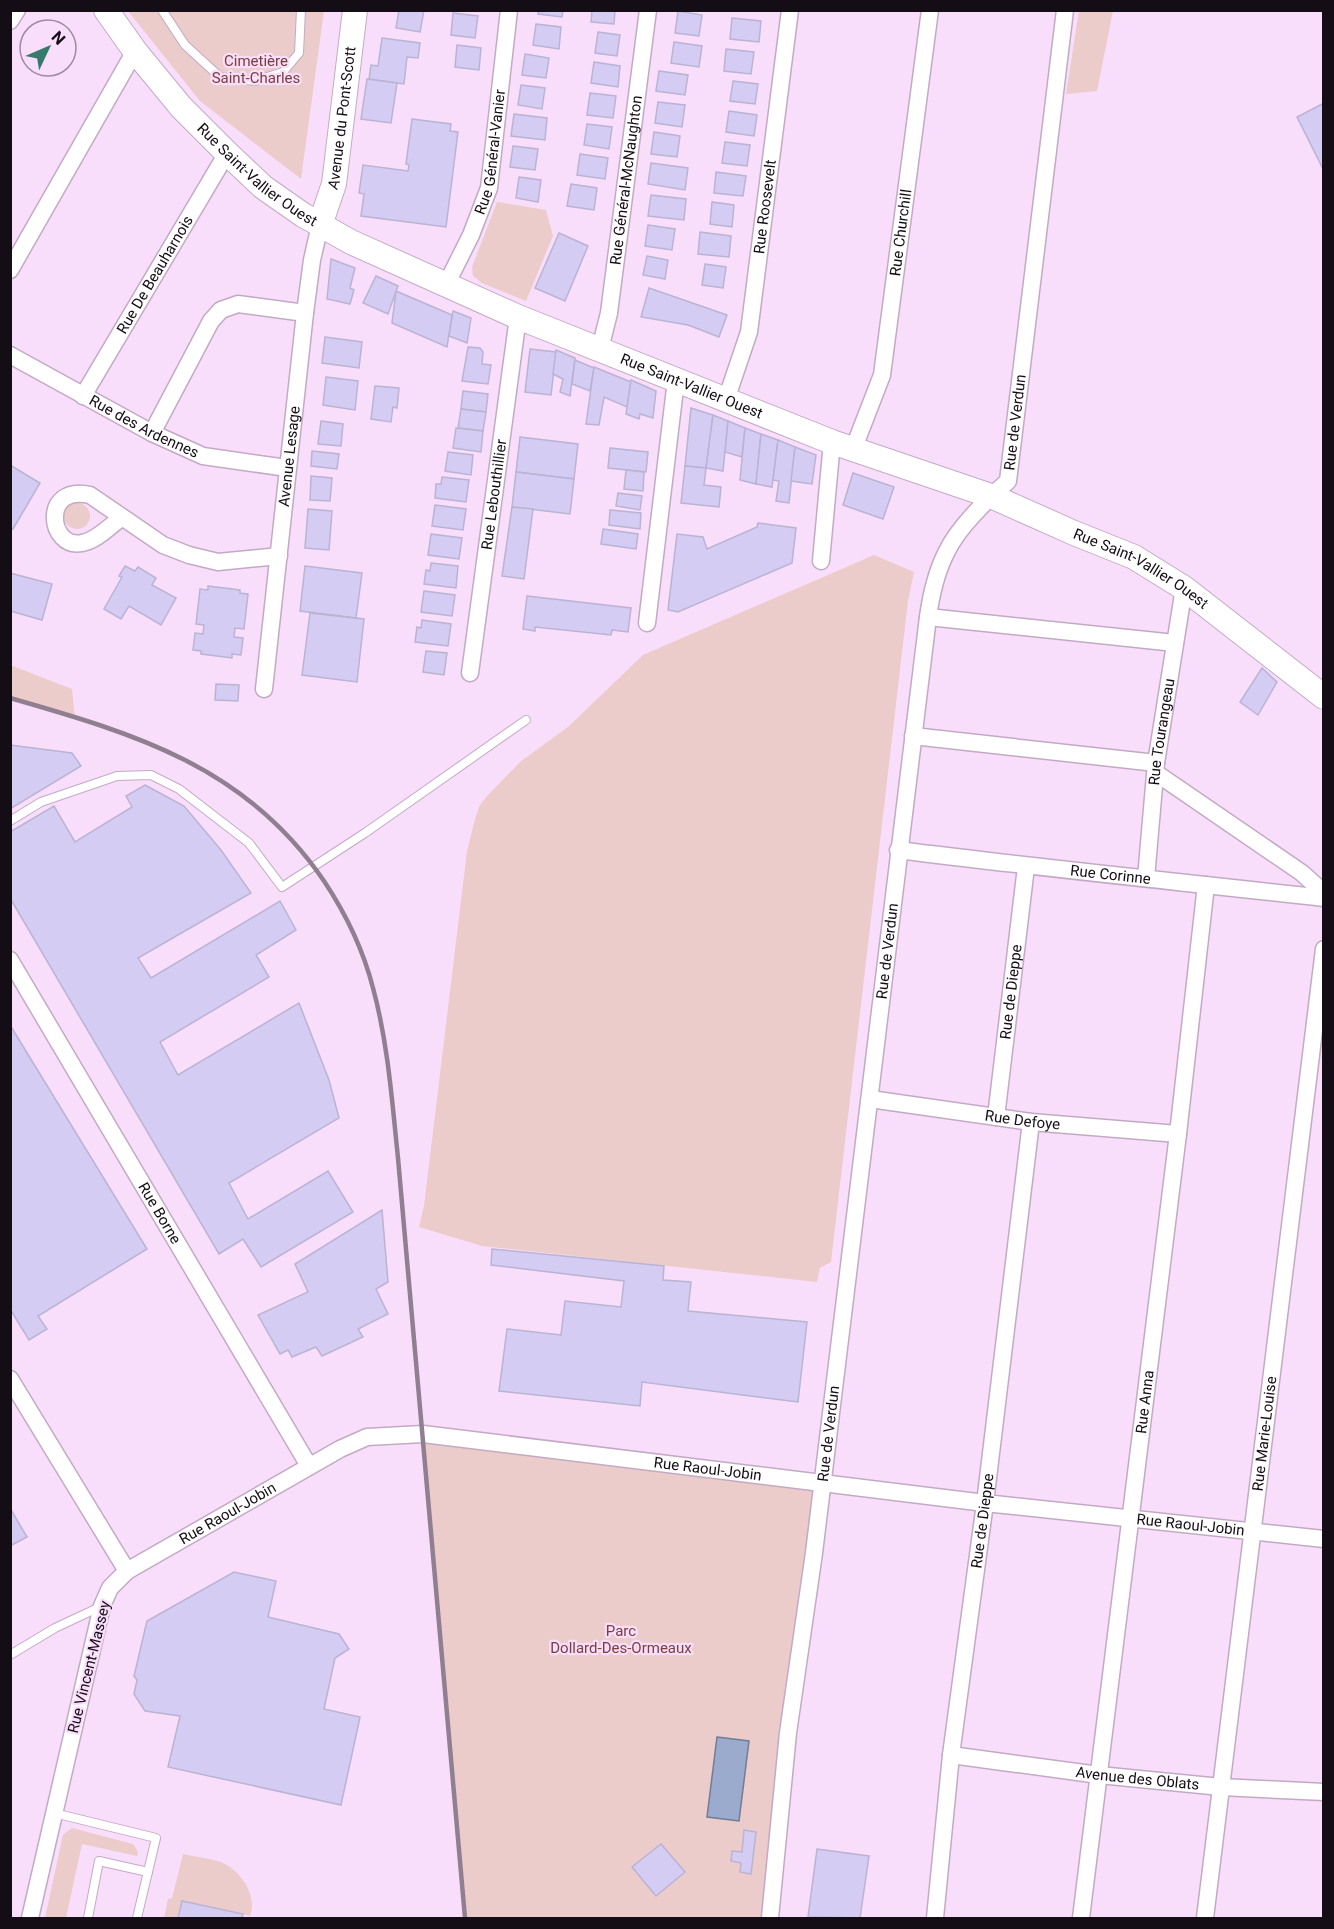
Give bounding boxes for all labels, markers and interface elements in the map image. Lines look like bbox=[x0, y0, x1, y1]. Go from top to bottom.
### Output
north arrow bbox=[18, 18, 78, 78]
text: N bbox=[48, 27, 69, 49]
street label: Avenue du Pont-Scott bbox=[324, 45, 360, 192]
park label: Cimetière Saint-Charles bbox=[212, 52, 300, 87]
street label: Rue Général-Vanier bbox=[471, 88, 509, 217]
street label: Rue Général-McNaughton bbox=[606, 94, 646, 266]
street label: Rue Saint-Vallier Ouest bbox=[193, 119, 320, 230]
street label: Rue Roosevelt bbox=[750, 158, 780, 255]
street label: Rue Churchill bbox=[886, 188, 915, 277]
street label: Rue De Beauharnois bbox=[113, 212, 197, 337]
street label: Rue Saint-Vallier Ouest bbox=[618, 350, 765, 423]
street label: Rue de Verdun bbox=[1000, 373, 1030, 471]
street label: Rue des Ardennes bbox=[86, 391, 202, 462]
street label: Avenue Lesage bbox=[275, 405, 304, 508]
street label: Rue Lebouthillier bbox=[478, 438, 510, 551]
street label: Rue Saint-Vallier Ouest bbox=[1071, 525, 1212, 613]
street label: Rue Tourangeau bbox=[1145, 677, 1178, 786]
street label: Rue Corinne bbox=[1069, 861, 1152, 888]
street label: Rue de Verdun bbox=[873, 902, 902, 1000]
street label: Rue de Dieppe bbox=[996, 943, 1026, 1040]
street label: Rue Defoye bbox=[984, 1107, 1061, 1133]
street label: Rue Borne bbox=[134, 1179, 185, 1247]
street label: Rue Anna bbox=[1132, 1369, 1158, 1435]
street label: Rue Marie-Louise bbox=[1248, 1375, 1280, 1492]
street label: Rue de Verdun bbox=[814, 1385, 843, 1483]
street label: Rue Raoul-Jobin bbox=[653, 1453, 763, 1485]
street label: Rue de Dieppe bbox=[967, 1472, 998, 1570]
street label: Rue Raoul-Jobin bbox=[176, 1479, 279, 1548]
street label: Rue Raoul-Jobin bbox=[1136, 1510, 1245, 1540]
street label: Rue Vincent-Massey bbox=[64, 1599, 114, 1735]
park label: Parc Dollard-Des-Ormeaux bbox=[550, 1622, 692, 1657]
street label: Avenue des Oblats bbox=[1075, 1763, 1200, 1794]

